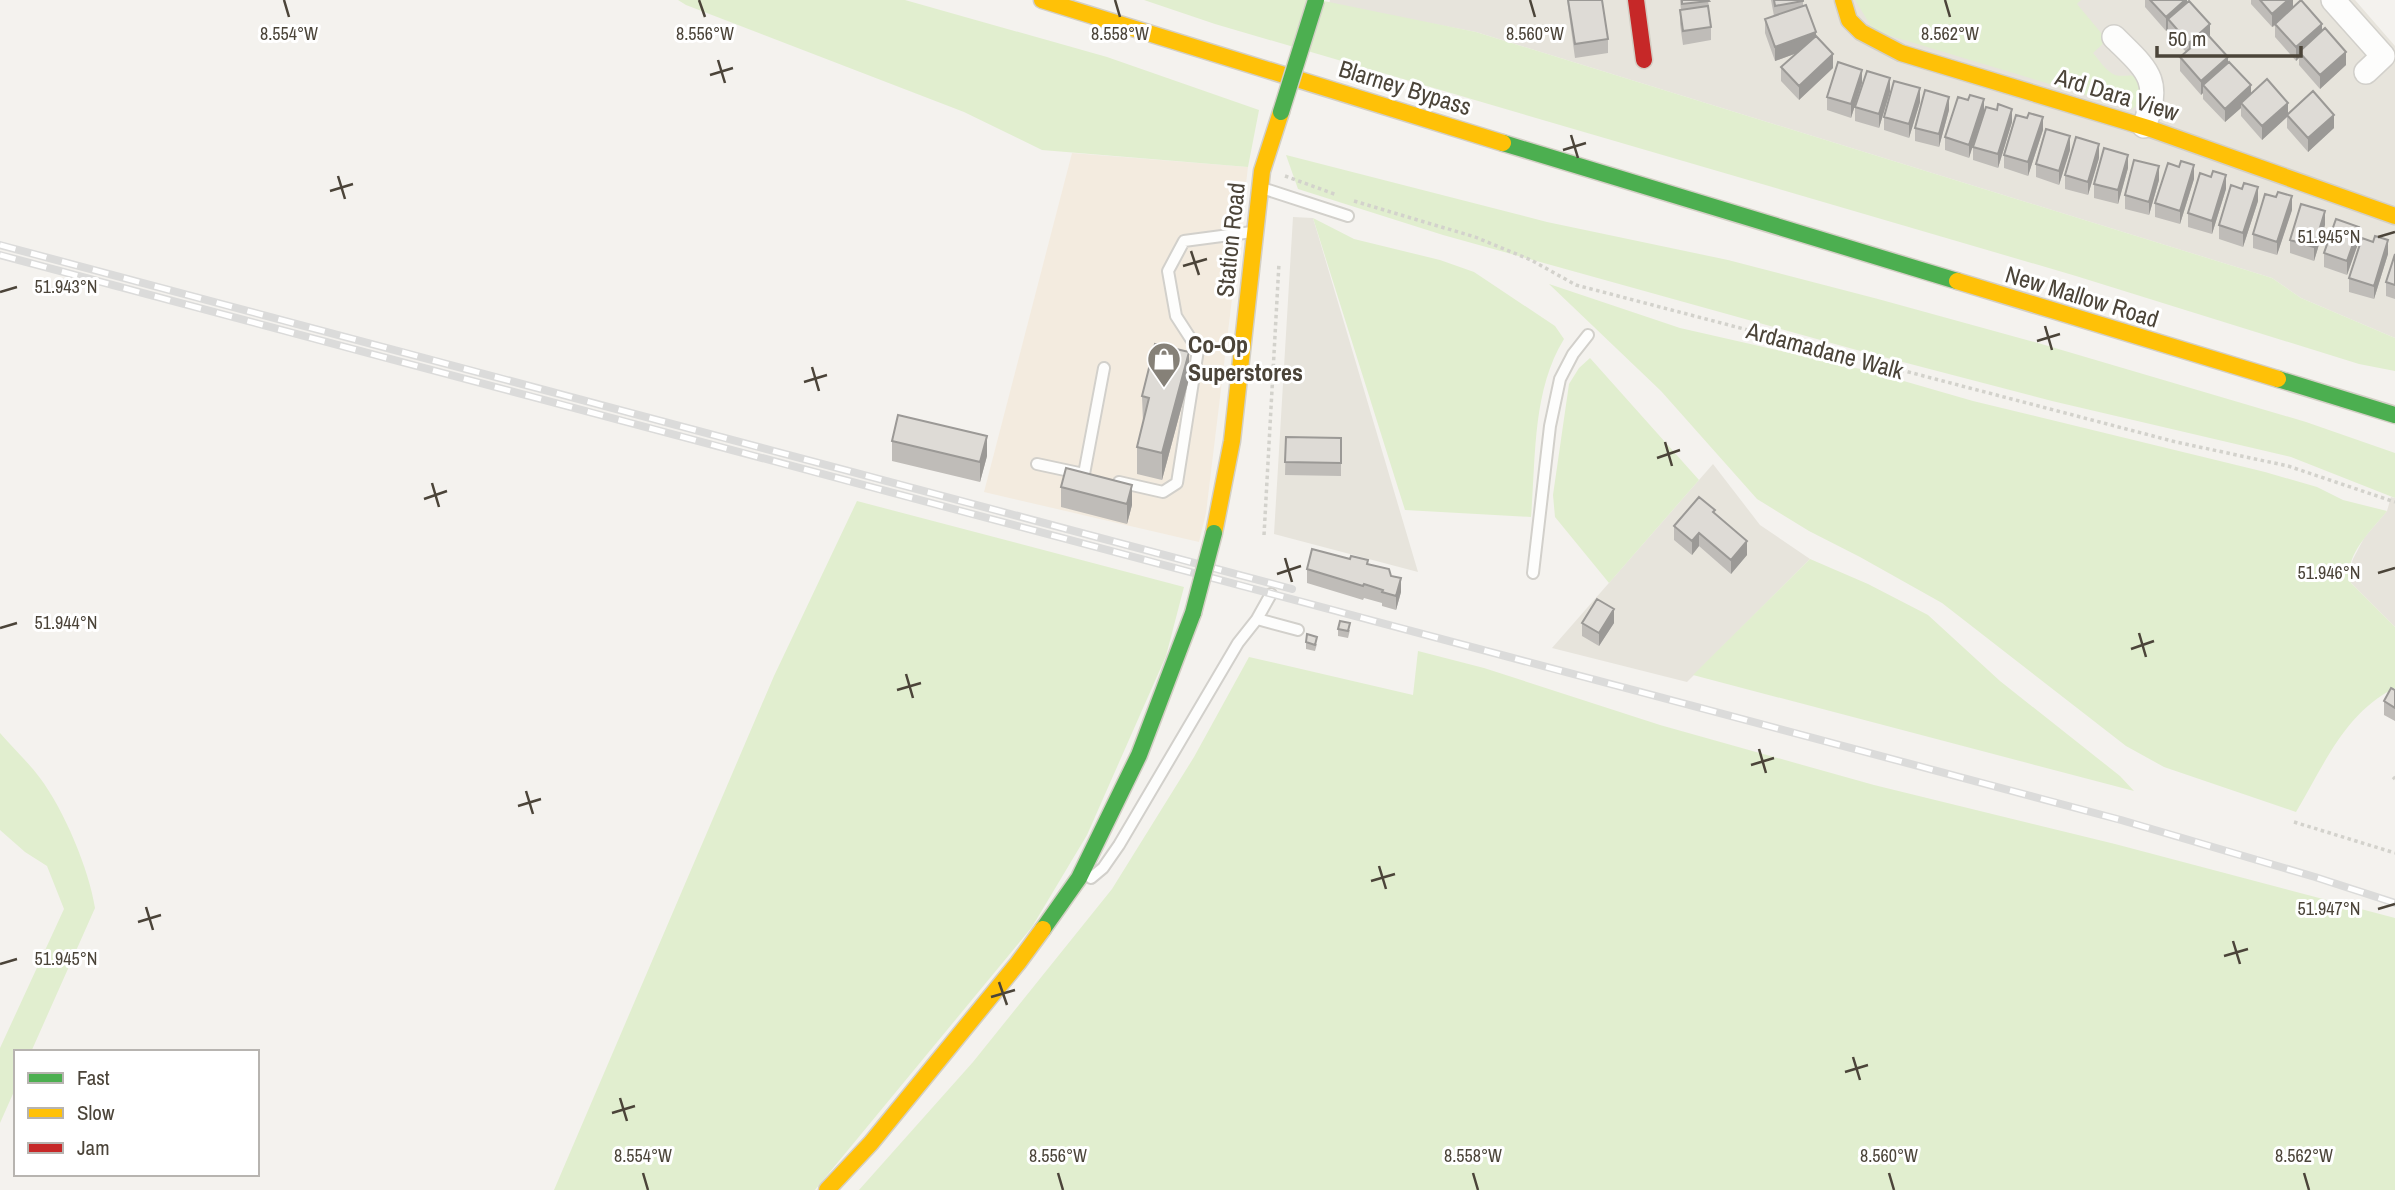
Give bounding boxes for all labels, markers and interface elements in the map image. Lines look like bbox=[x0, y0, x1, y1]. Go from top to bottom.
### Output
scale bar bbox=[2157, 14, 2300, 58]
text: 8.554°W bbox=[260, 21, 318, 46]
text: 8.556°W bbox=[676, 21, 734, 46]
text: 8.558°W bbox=[1091, 21, 1149, 46]
text: 8.560°W bbox=[1506, 21, 1564, 46]
text: 8.562°W bbox=[1921, 21, 1979, 46]
text: 50 m bbox=[2168, 24, 2206, 53]
street label: Blarney Bypass bbox=[1335, 52, 1475, 122]
street label: Ard Dara View bbox=[2051, 60, 2184, 128]
street label: Station Road bbox=[1208, 181, 1252, 299]
text: 51.945°N bbox=[2298, 224, 2361, 249]
street label: New Mallow Road bbox=[2002, 258, 2163, 335]
text: 51.943°N bbox=[35, 274, 98, 299]
street label: Ardamadane Walk bbox=[1742, 313, 1907, 386]
place label: Co-Op Superstores bbox=[1188, 328, 1303, 388]
shop icon: Co-Op Superstores bbox=[1145, 340, 1183, 389]
text: 51.946°N bbox=[2298, 560, 2361, 585]
text: 51.944°N bbox=[35, 610, 98, 635]
text: 51.947°N bbox=[2298, 896, 2361, 921]
text: 51.945°N bbox=[35, 946, 98, 971]
legend bbox=[14, 1050, 259, 1176]
text: Fast bbox=[77, 1063, 110, 1092]
text: Slow bbox=[77, 1098, 115, 1127]
text: Jam bbox=[77, 1133, 110, 1162]
text: 8.554°W bbox=[614, 1143, 672, 1168]
text: 8.556°W bbox=[1029, 1143, 1087, 1168]
text: 8.558°W bbox=[1444, 1143, 1502, 1168]
text: 8.560°W bbox=[1860, 1143, 1918, 1168]
text: 8.562°W bbox=[2275, 1143, 2333, 1168]

